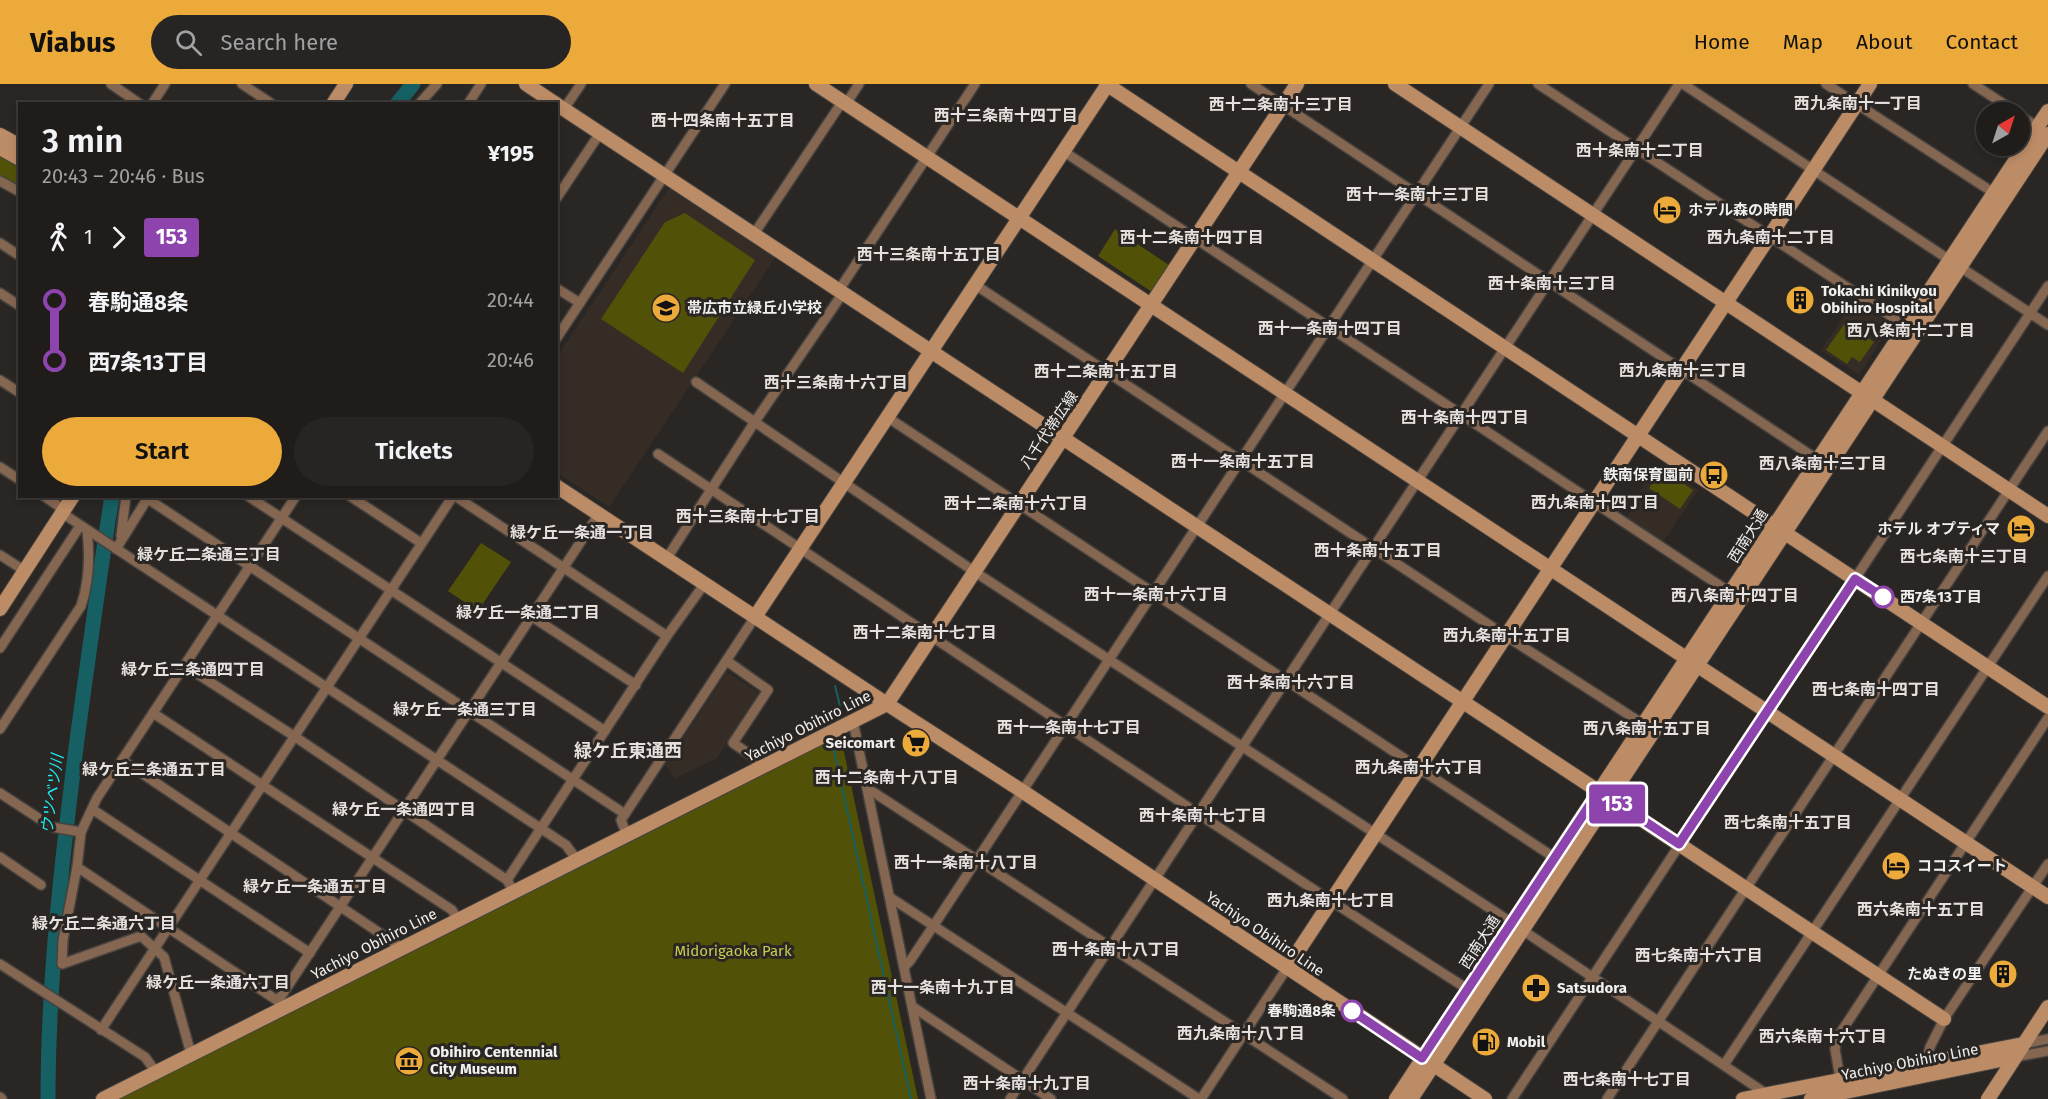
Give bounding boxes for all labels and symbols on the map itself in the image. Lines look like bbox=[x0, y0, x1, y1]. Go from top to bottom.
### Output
district label: 西九条南十一丁目 bbox=[1794, 94, 1922, 113]
district label: 西十二条南十三丁目 bbox=[1209, 95, 1353, 114]
north arrow bbox=[1976, 102, 2030, 156]
district label: 西十三条南十四丁目 bbox=[934, 106, 1078, 125]
district label: 西十四条南十五丁目 bbox=[651, 111, 795, 130]
district label: 西十条南十二丁目 bbox=[1576, 141, 1704, 160]
district label: 西十一条南十三丁目 bbox=[1346, 185, 1490, 204]
hotel icon: ホテル森の時間 bbox=[1651, 194, 1683, 226]
place label: ホテル森の時間 bbox=[1688, 201, 1793, 219]
district label: 西十二条南十四丁目 bbox=[1120, 228, 1264, 247]
district label: 西九条南十二丁目 bbox=[1707, 228, 1835, 247]
district label: 西十三条南十五丁目 bbox=[857, 245, 1001, 264]
district label: 西十条南十三丁目 bbox=[1488, 274, 1616, 293]
place label: Tokachi Kinikyou Obihiro Hospital bbox=[1821, 282, 1937, 317]
building icon: Tokachi Kinikyou Obihiro Hospital bbox=[1784, 284, 1816, 316]
school or university icon: 帯広市立緑丘小学校 bbox=[650, 292, 682, 324]
place label: 帯広市立緑丘小学校 bbox=[687, 299, 822, 317]
district label: 西十一条南十四丁目 bbox=[1258, 319, 1402, 338]
district label: 西八条南十二丁目 bbox=[1847, 321, 1975, 340]
district label: 西九条南十三丁目 bbox=[1619, 361, 1747, 380]
district label: 西十二条南十五丁目 bbox=[1034, 362, 1178, 381]
district label: 西十三条南十六丁目 bbox=[764, 373, 908, 392]
street label: 八千代帯広線 bbox=[1016, 388, 1082, 472]
district label: 西十条南十四丁目 bbox=[1401, 408, 1529, 427]
district label: 西十一条南十五丁目 bbox=[1171, 452, 1315, 471]
district label: 西八条南十三丁目 bbox=[1759, 454, 1887, 473]
bus stop icon: 鉄南保育園前 bbox=[1698, 459, 1730, 491]
place label: 鉄南保育園前 bbox=[1603, 466, 1693, 484]
district label: 西九条南十四丁目 bbox=[1531, 493, 1659, 512]
district label: 西十二条南十六丁目 bbox=[944, 494, 1088, 513]
street label: 西南大通 bbox=[1724, 506, 1772, 566]
district label: 西十三条南十七丁目 bbox=[676, 507, 820, 526]
hotel icon: ホテル オプティマ bbox=[2005, 513, 2037, 545]
place label: ホテル オプティマ bbox=[1877, 520, 2000, 538]
district label: 緑ケ丘一条通一丁目 bbox=[510, 523, 654, 542]
district label: 西十条南十五丁目 bbox=[1314, 541, 1442, 560]
district label: 緑ケ丘二条通三丁目 bbox=[137, 545, 281, 564]
district label: 西七条南十三丁目 bbox=[1900, 547, 2028, 566]
district label: 西十一条南十六丁目 bbox=[1084, 585, 1228, 604]
district label: 西八条南十四丁目 bbox=[1671, 586, 1799, 605]
marker: 西7条13丁目 bbox=[1872, 586, 1894, 608]
place label: 西7条13丁目 bbox=[1900, 588, 1982, 606]
district label: 緑ケ丘一条通二丁目 bbox=[456, 603, 600, 622]
district label: 西十二条南十七丁目 bbox=[853, 623, 997, 642]
district label: 西九条南十五丁目 bbox=[1443, 626, 1571, 645]
district label: 緑ケ丘二条通四丁目 bbox=[121, 660, 265, 679]
district label: 西十条南十六丁目 bbox=[1227, 673, 1355, 692]
district label: 西七条南十四丁目 bbox=[1812, 680, 1940, 699]
street label: Yachiyo Obihiro Line bbox=[742, 686, 874, 766]
district label: 緑ケ丘一条通三丁目 bbox=[393, 700, 537, 719]
district label: 西十一条南十七丁目 bbox=[997, 718, 1141, 737]
district label: 西八条南十五丁目 bbox=[1583, 719, 1711, 738]
supermarket icon: Seicomart bbox=[900, 727, 932, 759]
place label: Seicomart bbox=[826, 734, 895, 752]
district label: 緑ケ丘東通西 bbox=[574, 740, 682, 762]
water label: ウツベツ川 bbox=[37, 751, 67, 835]
district label: 西九条南十六丁目 bbox=[1355, 758, 1483, 777]
district label: 緑ケ丘二条通五丁目 bbox=[82, 760, 226, 779]
district label: 西十二条南十八丁目 bbox=[815, 768, 959, 787]
line badge: 153 bbox=[1582, 784, 1652, 824]
district label: 緑ケ丘一条通四丁目 bbox=[332, 800, 476, 819]
district label: 西十条南十七丁目 bbox=[1139, 806, 1267, 825]
district label: 西七条南十五丁目 bbox=[1724, 813, 1852, 832]
hotel icon: ココスイート bbox=[1880, 850, 1912, 882]
district label: 西十一条南十八丁目 bbox=[894, 853, 1038, 872]
place label: ココスイート bbox=[1917, 857, 2007, 875]
district label: 緑ケ丘一条通五丁目 bbox=[243, 877, 387, 896]
street label: Yachiyo Obihiro Line bbox=[1202, 888, 1328, 980]
district label: 西九条南十七丁目 bbox=[1267, 891, 1395, 910]
district label: 西六条南十五丁目 bbox=[1857, 900, 1985, 919]
street label: Yachiyo Obihiro Line bbox=[308, 904, 440, 984]
street label: 西南大通 bbox=[1456, 912, 1504, 972]
district label: 緑ケ丘二条通六丁目 bbox=[32, 914, 176, 933]
district label: 西十条南十八丁目 bbox=[1052, 940, 1180, 959]
park label: Midorigaoka Park bbox=[674, 942, 792, 960]
district label: 西七条南十六丁目 bbox=[1635, 946, 1763, 965]
building icon: たぬきの里 bbox=[1987, 958, 2019, 990]
place label: たぬきの里 bbox=[1907, 965, 1982, 983]
pharmacy icon: Satsudora bbox=[1520, 972, 1552, 1004]
district label: 緑ケ丘一条通六丁目 bbox=[146, 973, 290, 992]
district label: 西十一条南十九丁目 bbox=[871, 978, 1015, 997]
place label: Satsudora bbox=[1557, 979, 1627, 997]
marker: 春駒通8条 bbox=[1341, 1000, 1363, 1022]
place label: 春駒通8条 bbox=[1267, 1002, 1336, 1020]
district label: 西九条南十八丁目 bbox=[1177, 1024, 1305, 1043]
fuel station icon: Mobil bbox=[1470, 1026, 1502, 1058]
district label: 西六条南十六丁目 bbox=[1759, 1027, 1887, 1046]
place label: Mobil bbox=[1507, 1033, 1546, 1051]
street label: Yachiyo Obihiro Line bbox=[1840, 1040, 1980, 1084]
place label: Obihiro Centennial City Museum bbox=[430, 1043, 558, 1078]
museum icon: Obihiro Centennial City Museum bbox=[393, 1045, 425, 1077]
district label: 西七条南十七丁目 bbox=[1563, 1070, 1691, 1089]
district label: 西十条南十九丁目 bbox=[963, 1074, 1091, 1093]

